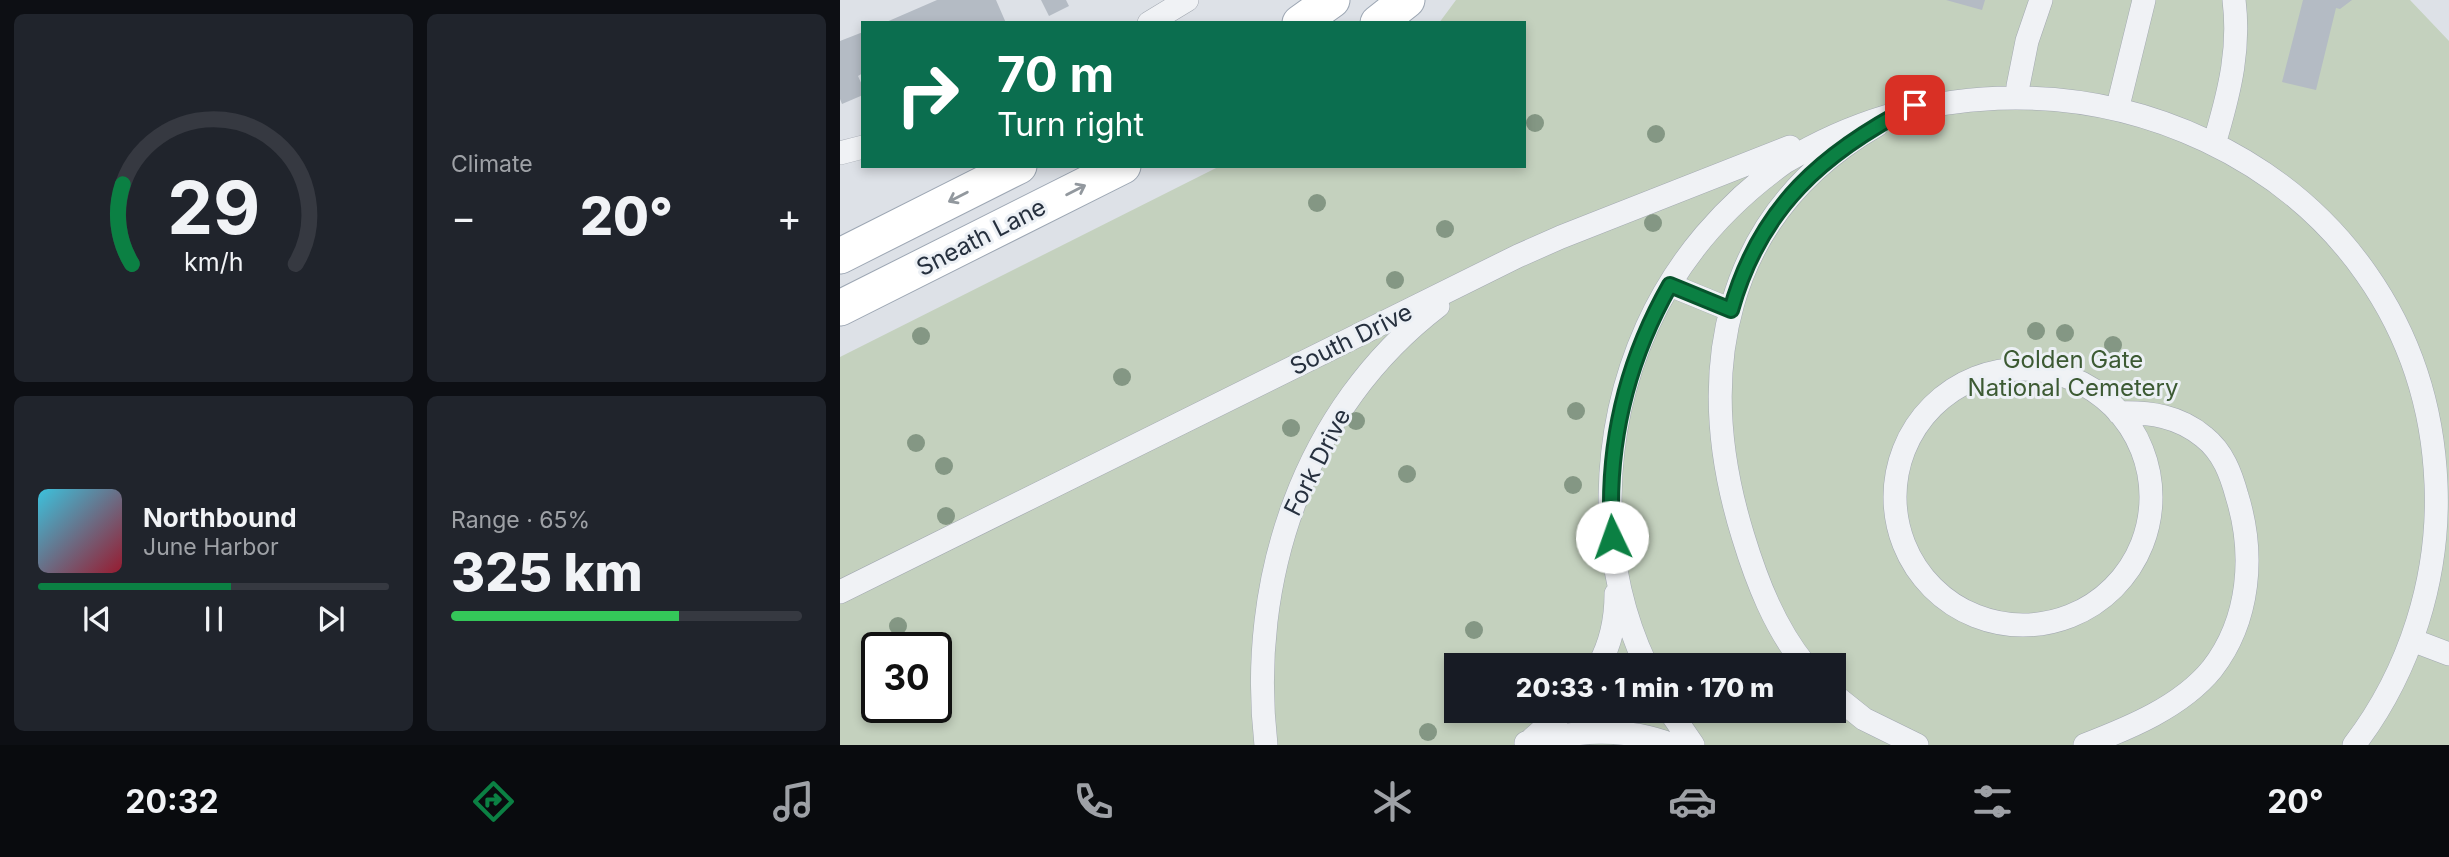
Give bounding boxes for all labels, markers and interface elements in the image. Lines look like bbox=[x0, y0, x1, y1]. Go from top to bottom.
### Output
text: 70 m bbox=[997, 45, 1114, 104]
icon: right bbox=[882, 49, 973, 140]
pin bbox=[1885, 75, 1945, 135]
icon: arrive bbox=[1896, 86, 1934, 124]
text: Turn right bbox=[997, 105, 1144, 144]
text: Climate bbox=[451, 150, 533, 178]
text: 29 bbox=[167, 163, 260, 252]
one-way arrow bbox=[1065, 182, 1086, 196]
text: 20° bbox=[580, 185, 673, 248]
one-way arrow bbox=[948, 190, 969, 204]
street label: Sneath Lane bbox=[911, 192, 1051, 282]
text: − bbox=[451, 194, 476, 240]
text: + bbox=[777, 194, 802, 240]
text: km/h bbox=[184, 247, 243, 277]
street label: South Drive bbox=[1285, 297, 1417, 381]
park label: Golden Gate National Cemetery bbox=[1968, 345, 2178, 402]
street label: Fork Drive bbox=[1278, 404, 1356, 520]
position arrow bbox=[1575, 500, 1649, 574]
text: Northbound bbox=[143, 502, 297, 533]
text: Range · 65% bbox=[451, 506, 590, 534]
text: June Harbor bbox=[143, 533, 279, 561]
text: 325 km bbox=[451, 541, 643, 604]
icon: previous bbox=[78, 600, 116, 638]
icon: pause bbox=[195, 600, 233, 638]
icon: next bbox=[312, 600, 350, 638]
speed limit sign: 30 bbox=[861, 632, 952, 723]
text: 20:33 · 1 min · 170 m bbox=[1516, 672, 1774, 703]
icon: directions bbox=[469, 777, 518, 826]
icon: music bbox=[769, 777, 818, 826]
icon: phone bbox=[1069, 777, 1118, 826]
icon: climate bbox=[1368, 777, 1417, 826]
icon: car bbox=[1668, 777, 1717, 826]
icon: filters bbox=[1968, 777, 2017, 826]
text: 20:32 bbox=[125, 782, 219, 821]
text: 20° bbox=[2267, 782, 2324, 821]

